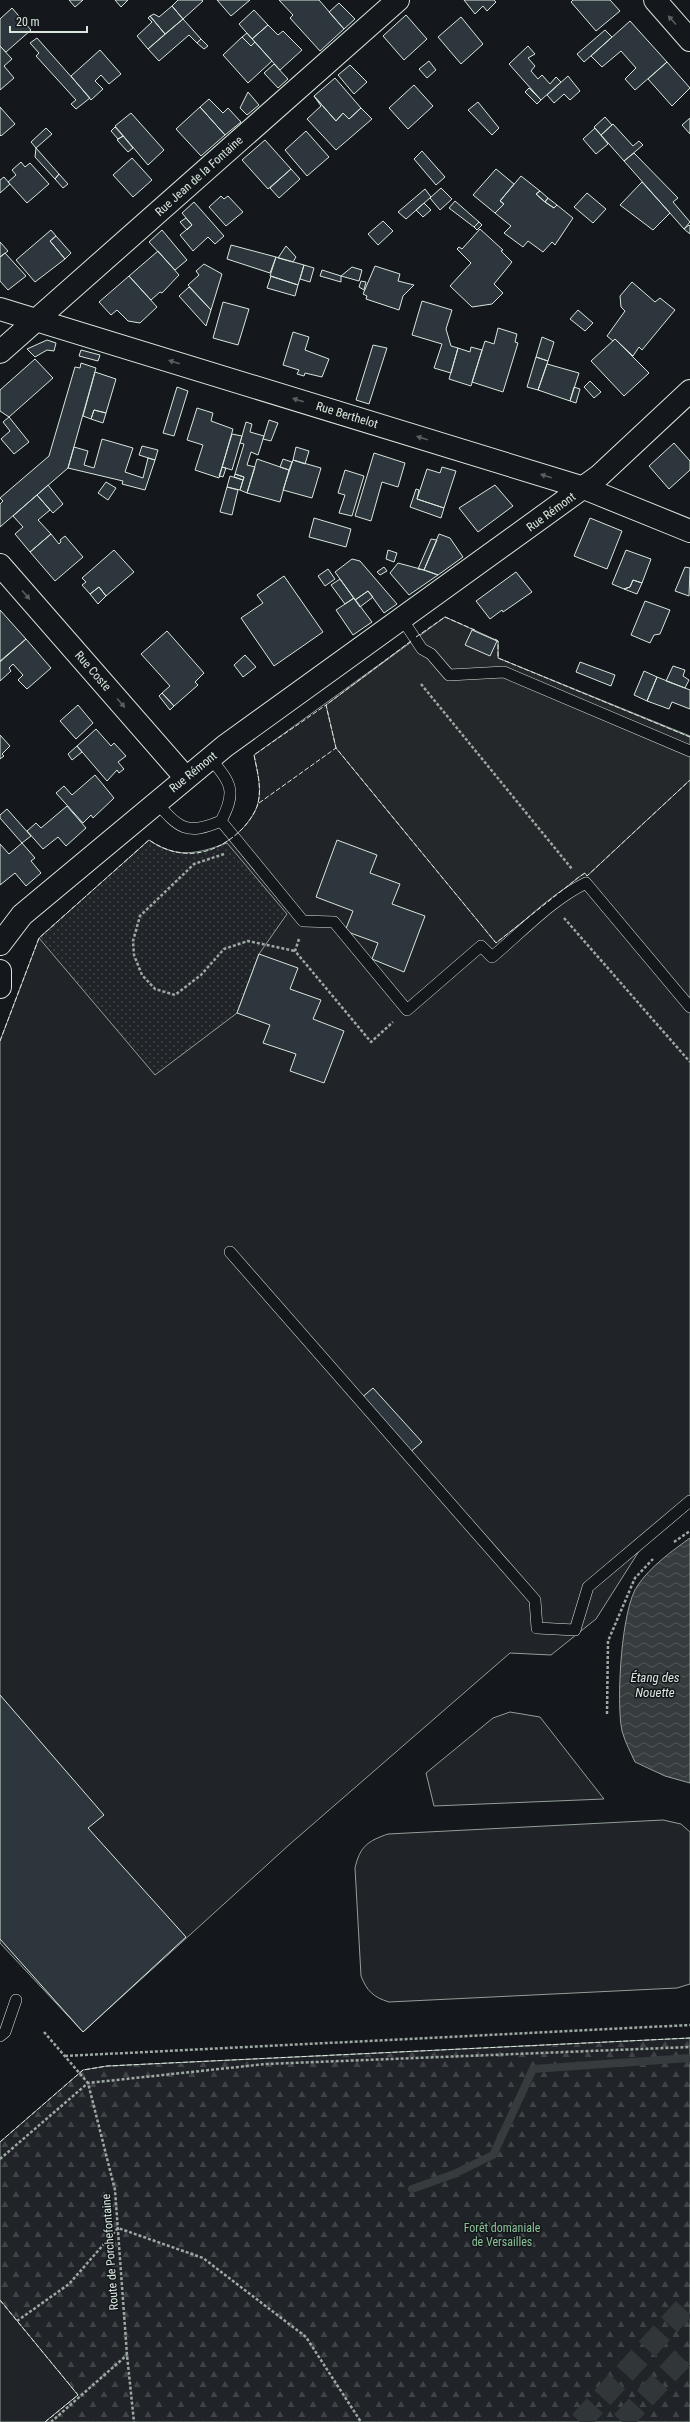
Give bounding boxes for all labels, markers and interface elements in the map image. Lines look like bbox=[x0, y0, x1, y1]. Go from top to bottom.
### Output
scale bar bbox=[10, 8, 87, 34]
text: 20 m bbox=[16, 15, 40, 29]
one-way arrow bbox=[668, 15, 677, 25]
street label: Rue Jean de la Fontaine bbox=[152, 133, 246, 219]
one-way arrow bbox=[167, 359, 179, 365]
one-way arrow bbox=[292, 397, 304, 403]
street label: Rue Berthelot bbox=[314, 399, 380, 431]
one-way arrow bbox=[416, 435, 428, 441]
one-way arrow bbox=[540, 473, 552, 479]
street label: Rue Rémont bbox=[524, 489, 579, 534]
one-way arrow bbox=[21, 589, 30, 600]
street label: Rue Coste bbox=[72, 648, 114, 694]
one-way arrow bbox=[116, 697, 125, 708]
street label: Rue Rémont bbox=[166, 748, 220, 795]
water label: Étang des Nouette bbox=[630, 1670, 680, 1700]
street label: Route de Porchefontaine bbox=[99, 2193, 121, 2311]
park label: Forêt domaniale de Versailles bbox=[464, 2221, 541, 2249]

